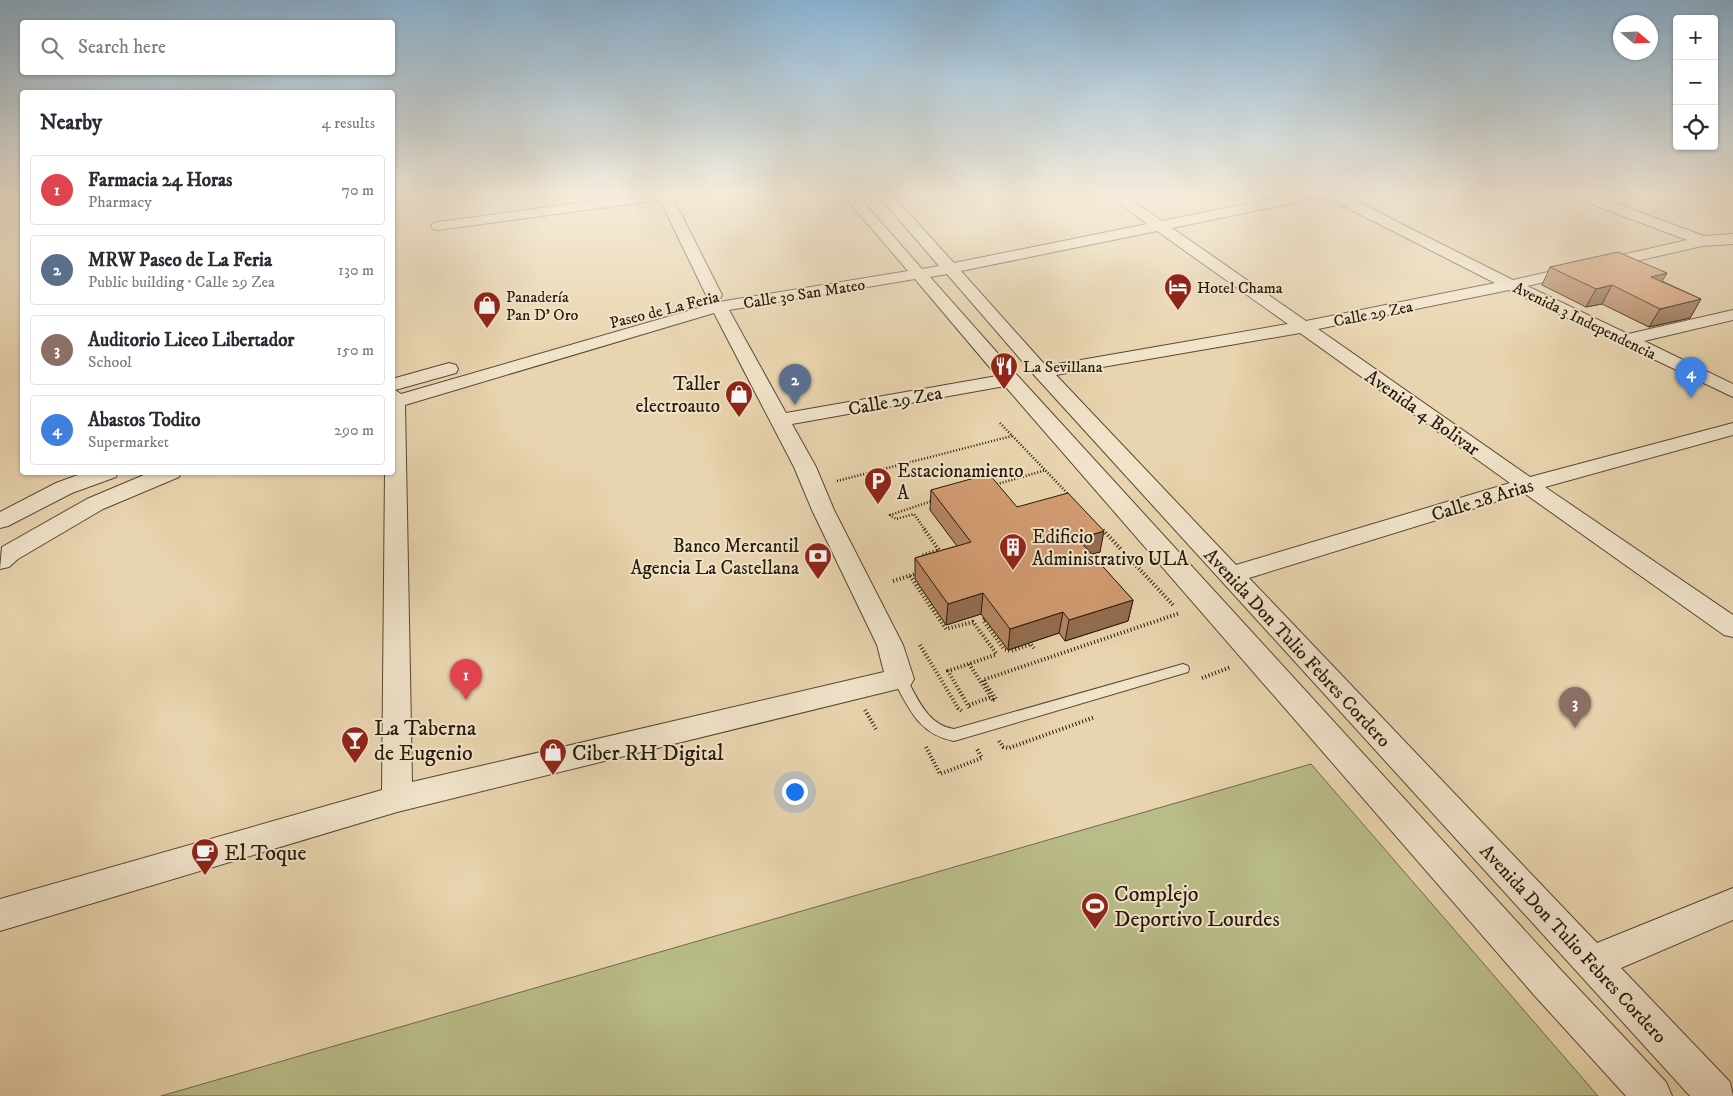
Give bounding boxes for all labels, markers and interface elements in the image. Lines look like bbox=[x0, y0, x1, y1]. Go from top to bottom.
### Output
north arrow bbox=[1613, 15, 1658, 60]
map controls bbox=[1673, 15, 1718, 150]
button: + bbox=[1673, 15, 1718, 60]
search box bbox=[20, 20, 395, 75]
icon: search bbox=[38, 34, 66, 62]
text: Search here bbox=[78, 36, 166, 59]
button: − bbox=[1673, 60, 1718, 105]
button: locate bbox=[1673, 105, 1718, 150]
text: Nearby bbox=[40, 110, 102, 136]
text: 4 results bbox=[322, 113, 375, 133]
text: Farmacia 24 Horas bbox=[88, 169, 232, 192]
text: 1 bbox=[54, 180, 60, 200]
text: 70 m bbox=[342, 180, 374, 200]
text: Pharmacy bbox=[88, 192, 152, 212]
text: MRW Paseo de La Feria bbox=[88, 249, 272, 272]
text: 2 bbox=[53, 260, 61, 280]
text: 130 m bbox=[338, 260, 374, 280]
text: Public building · Calle 29 Zea bbox=[88, 272, 275, 292]
hotel icon: Hotel Chama bbox=[1163, 272, 1193, 311]
street label: Calle 30 San Mateo bbox=[742, 274, 867, 313]
place label: Hotel Chama bbox=[1197, 278, 1283, 298]
street label: Avenida 3 Independencia bbox=[1510, 278, 1660, 364]
place label: Panadería Pan D' Oro bbox=[506, 287, 579, 325]
street label: Paseo de La Feria bbox=[607, 287, 721, 333]
shop icon: Panadería Pan D' Oro bbox=[472, 290, 502, 329]
street label: Calle 29 Zea bbox=[1332, 296, 1415, 331]
text: Auditorio Liceo Libertador bbox=[88, 329, 294, 352]
text: 3 bbox=[54, 340, 60, 360]
text: 150 m bbox=[336, 340, 374, 360]
restaurant icon: La Sevillana bbox=[989, 351, 1019, 390]
text: School bbox=[88, 352, 132, 372]
place label: La Sevillana bbox=[1023, 357, 1103, 377]
pin: 4 bbox=[1675, 357, 1707, 398]
pin: 2 bbox=[779, 364, 811, 405]
street label: Avenida 4 Bolivar bbox=[1360, 365, 1484, 461]
place label: Taller electroauto bbox=[635, 373, 720, 418]
shop icon: Taller electroauto bbox=[724, 379, 754, 418]
street label: Calle 29 Zea bbox=[846, 382, 944, 421]
text: Abastos Todito bbox=[88, 409, 200, 432]
text: 4 bbox=[52, 420, 62, 440]
text: 290 m bbox=[334, 420, 374, 440]
text: Supermarket bbox=[88, 432, 169, 452]
place label: Estacionamiento A bbox=[897, 460, 1023, 505]
parking icon: Estacionamiento A bbox=[863, 466, 893, 505]
street label: Calle 28 Arias bbox=[1429, 474, 1536, 527]
place label: Edificio Administrativo ULA bbox=[1032, 526, 1189, 571]
building icon: Edificio Administrativo ULA bbox=[998, 532, 1028, 571]
place label: Banco Mercantil Agencia La Castellana bbox=[630, 535, 799, 580]
bank icon: Banco Mercantil Agencia La Castellana bbox=[803, 541, 833, 580]
street label: Avenida Don Tulio Febres Cordero bbox=[1199, 544, 1395, 752]
pin: 1 bbox=[450, 659, 482, 700]
pin: 3 bbox=[1559, 687, 1591, 728]
place label: La Taberna de Eugenio bbox=[374, 715, 477, 767]
bar icon: La Taberna de Eugenio bbox=[340, 725, 370, 764]
shop icon: Ciber RH Digital bbox=[538, 737, 568, 776]
place label: Ciber RH Digital bbox=[572, 740, 724, 767]
your location bbox=[782, 779, 808, 805]
cafe icon: El Toque bbox=[190, 837, 220, 876]
place label: El Toque bbox=[224, 840, 307, 867]
street label: Avenida Don Tulio Febres Cordero bbox=[1475, 840, 1671, 1048]
place label: Complejo Deportivo Lourdes bbox=[1114, 881, 1280, 933]
sports icon: Complejo Deportivo Lourdes bbox=[1080, 891, 1110, 930]

